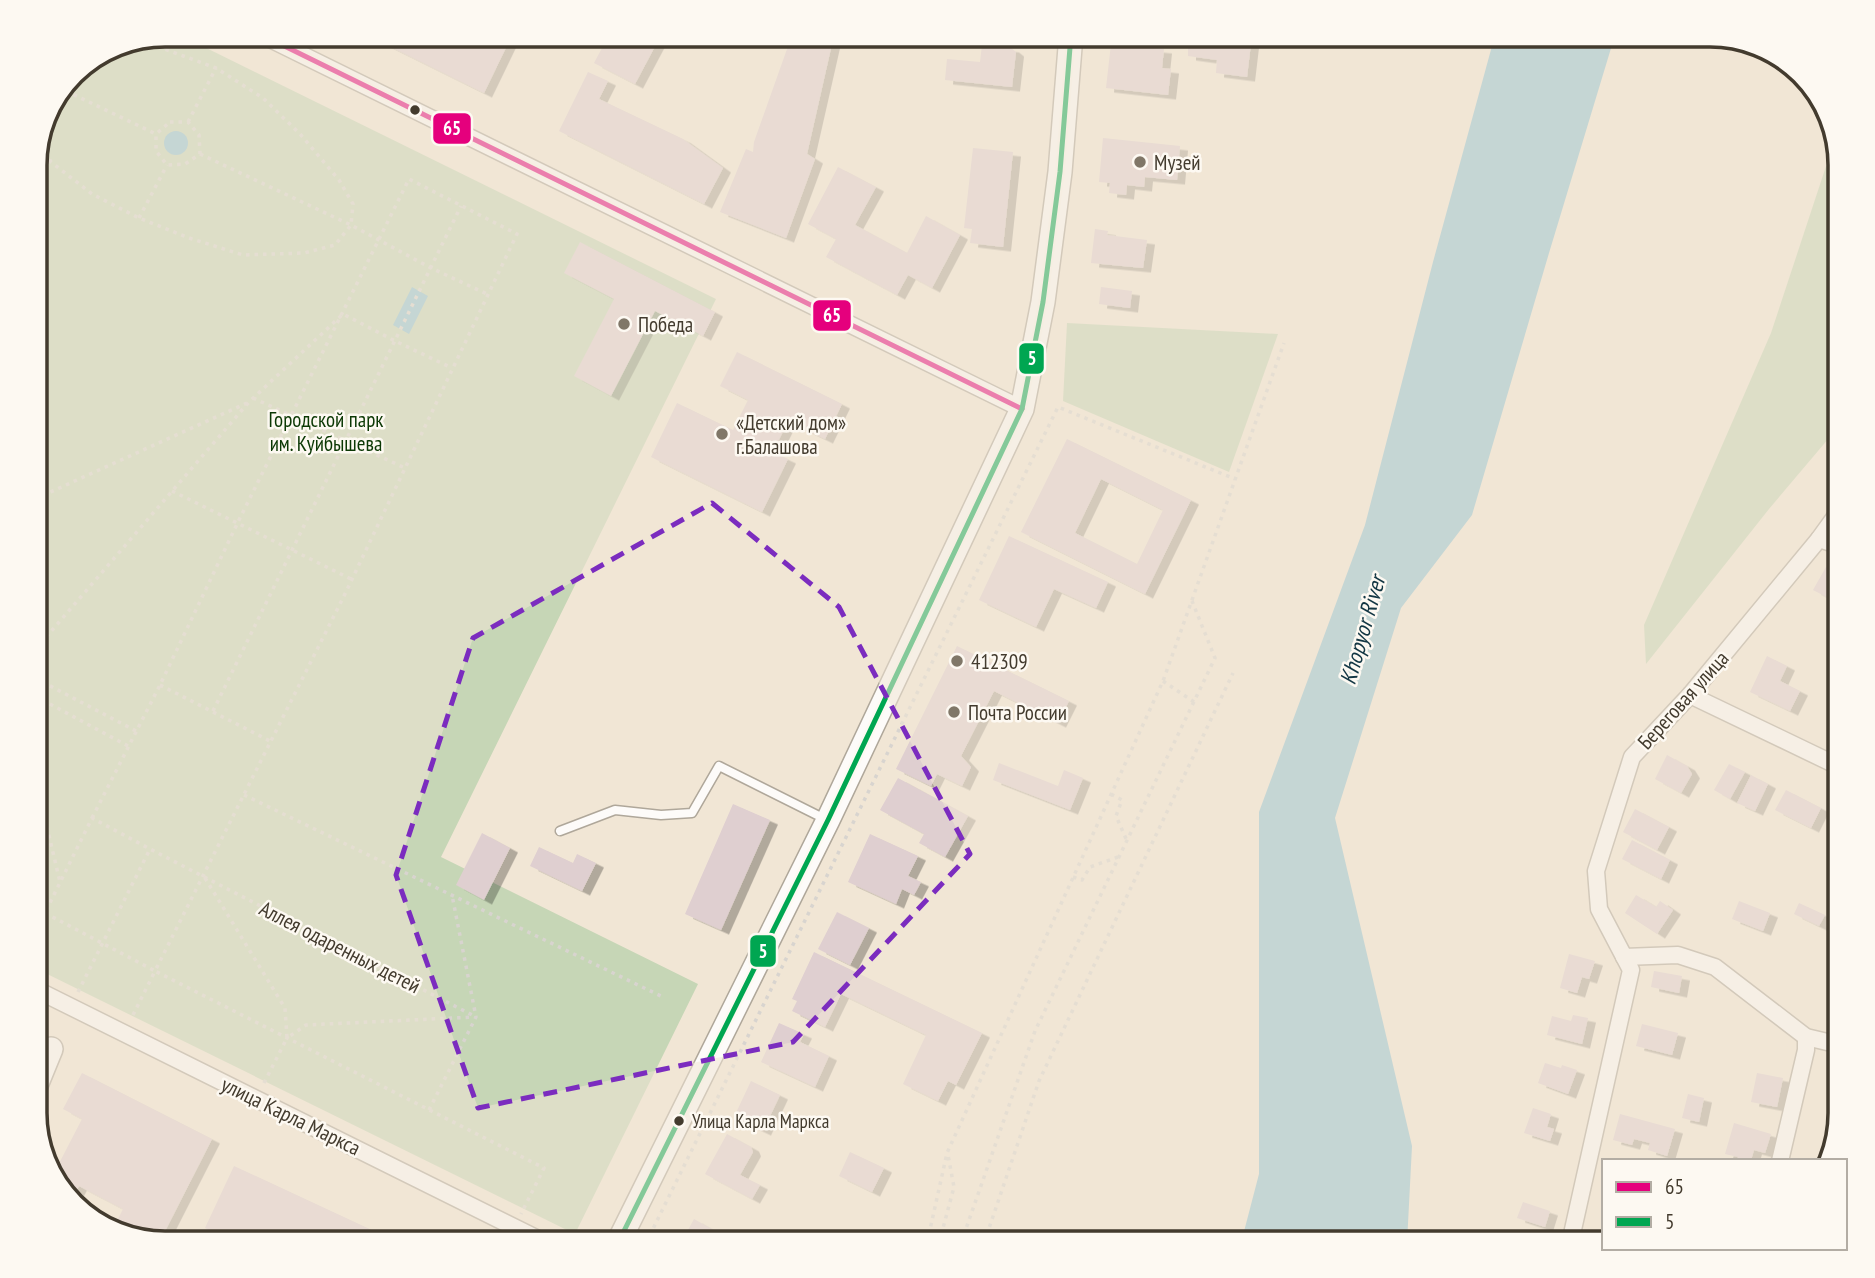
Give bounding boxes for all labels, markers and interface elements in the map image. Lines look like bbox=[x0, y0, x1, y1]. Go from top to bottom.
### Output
unlabelled marker bbox=[408, 103, 422, 117]
line badge: 65 bbox=[432, 112, 472, 145]
text: 65 bbox=[443, 116, 461, 140]
place label: Музей bbox=[1154, 149, 1201, 176]
marker: Музей bbox=[1132, 154, 1148, 170]
line badge: 65 bbox=[812, 299, 852, 332]
text: 65 bbox=[823, 303, 841, 327]
place label: Победа bbox=[638, 311, 693, 338]
marker: Победа bbox=[616, 316, 632, 332]
line badge: 5 bbox=[1018, 342, 1045, 375]
text: 5 bbox=[1027, 346, 1037, 370]
park label: Городской парк им. Куйбышева bbox=[269, 406, 383, 457]
place label: «Детский дом» г.Балашова bbox=[736, 409, 846, 460]
marker: «Детский дом» г.Балашова bbox=[714, 426, 730, 442]
water label: Khopyor River bbox=[1333, 569, 1392, 688]
street label: Береговая улица bbox=[1632, 645, 1734, 755]
place label: 412309 bbox=[971, 648, 1028, 675]
marker: 412309 bbox=[949, 653, 965, 669]
place label: Почта России bbox=[968, 699, 1067, 726]
marker: Почта России bbox=[946, 704, 962, 720]
street label: Аллея одаренных детей bbox=[255, 895, 425, 999]
line badge: 5 bbox=[749, 934, 777, 968]
text: 5 bbox=[758, 939, 768, 963]
street label: улица Карла Маркса bbox=[217, 1071, 365, 1161]
place label: Улица Карла Маркса bbox=[692, 1109, 829, 1133]
marker: Улица Карла Маркса bbox=[672, 1114, 686, 1128]
legend bbox=[1602, 1159, 1847, 1250]
text: 65 bbox=[1665, 1173, 1684, 1200]
text: 5 bbox=[1665, 1208, 1674, 1235]

